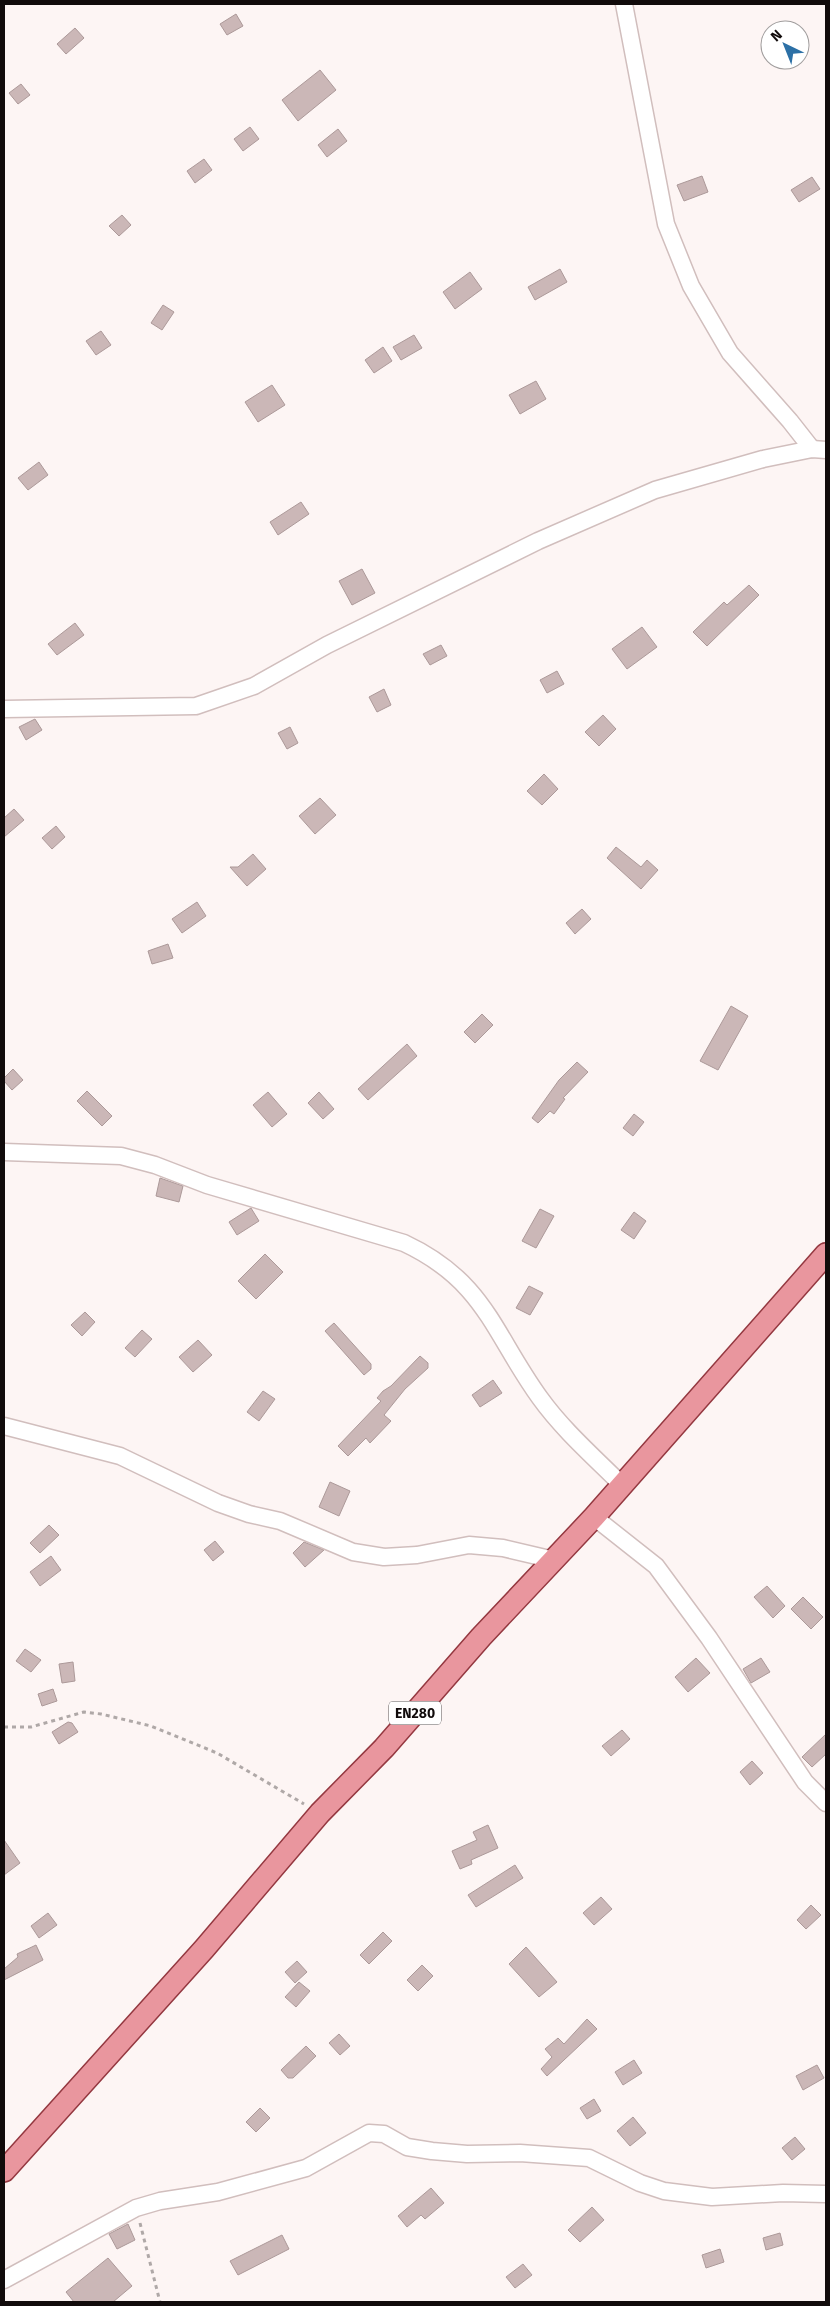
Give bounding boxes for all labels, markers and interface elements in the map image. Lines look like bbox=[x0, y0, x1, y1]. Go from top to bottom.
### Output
north arrow bbox=[760, 20, 810, 70]
text: N bbox=[767, 26, 786, 45]
road number: EN280 bbox=[389, 1702, 441, 1725]

